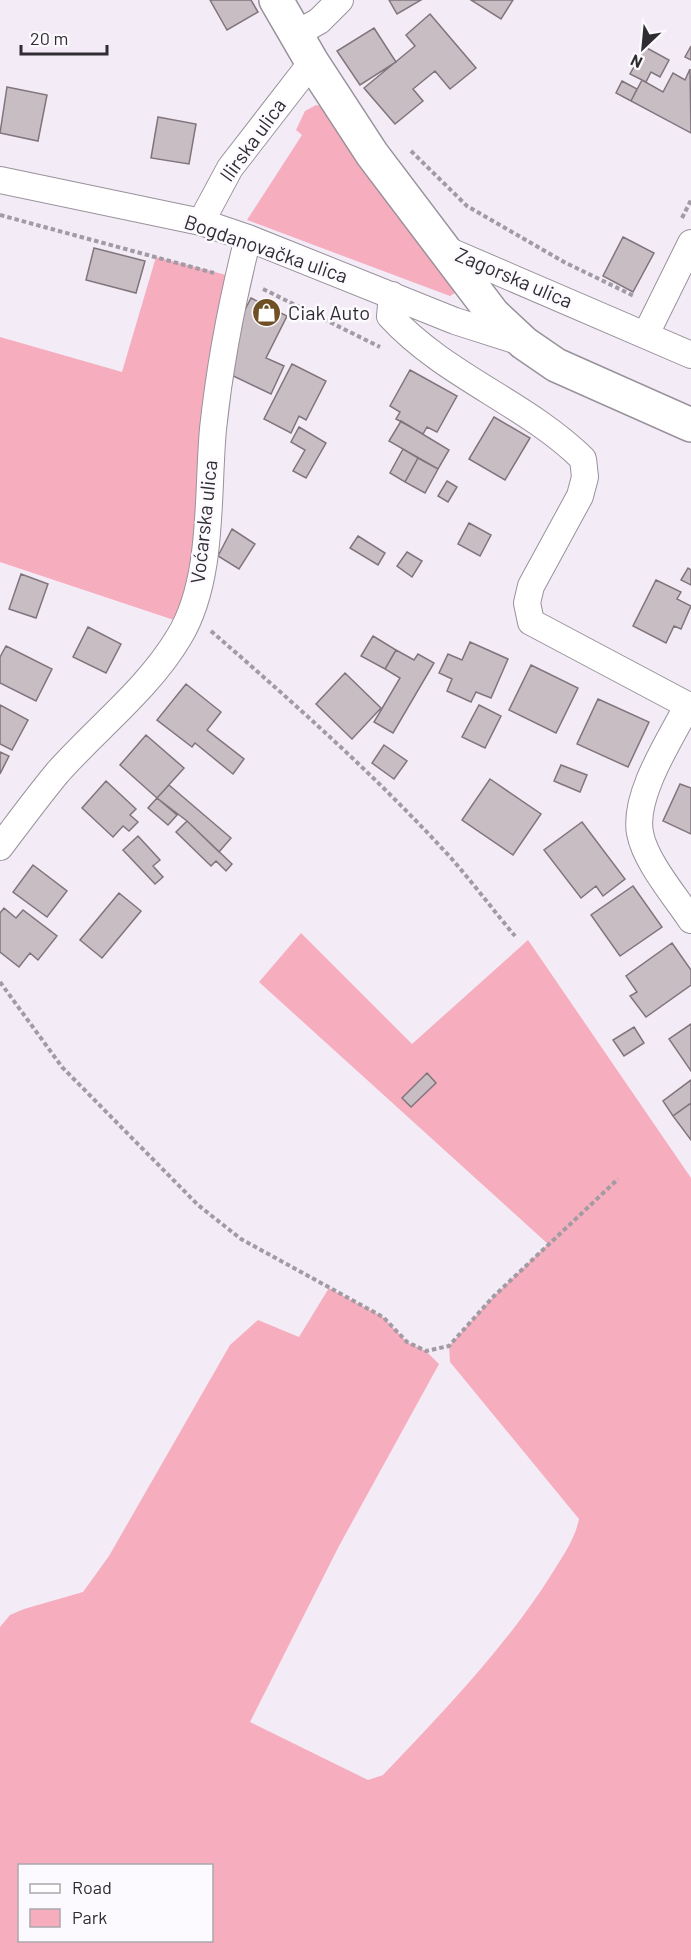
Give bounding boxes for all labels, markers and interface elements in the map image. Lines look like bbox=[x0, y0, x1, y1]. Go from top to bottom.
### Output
scale bar bbox=[21, 18, 106, 56]
north arrow bbox=[613, 18, 673, 78]
text: 20 m bbox=[30, 27, 68, 49]
text: N bbox=[627, 51, 645, 73]
street label: Ilirska ulica bbox=[214, 93, 290, 186]
street label: Bogdanovačka ulica bbox=[181, 209, 351, 287]
street label: Zagorska ulica bbox=[452, 242, 576, 312]
shop icon: Ciak Auto bbox=[251, 297, 283, 329]
place label: Ciak Auto bbox=[288, 300, 370, 324]
street label: Voćarska ulica bbox=[185, 459, 221, 585]
legend bbox=[18, 1864, 213, 1942]
text: Road bbox=[72, 1876, 112, 1898]
text: Park bbox=[72, 1906, 107, 1928]

